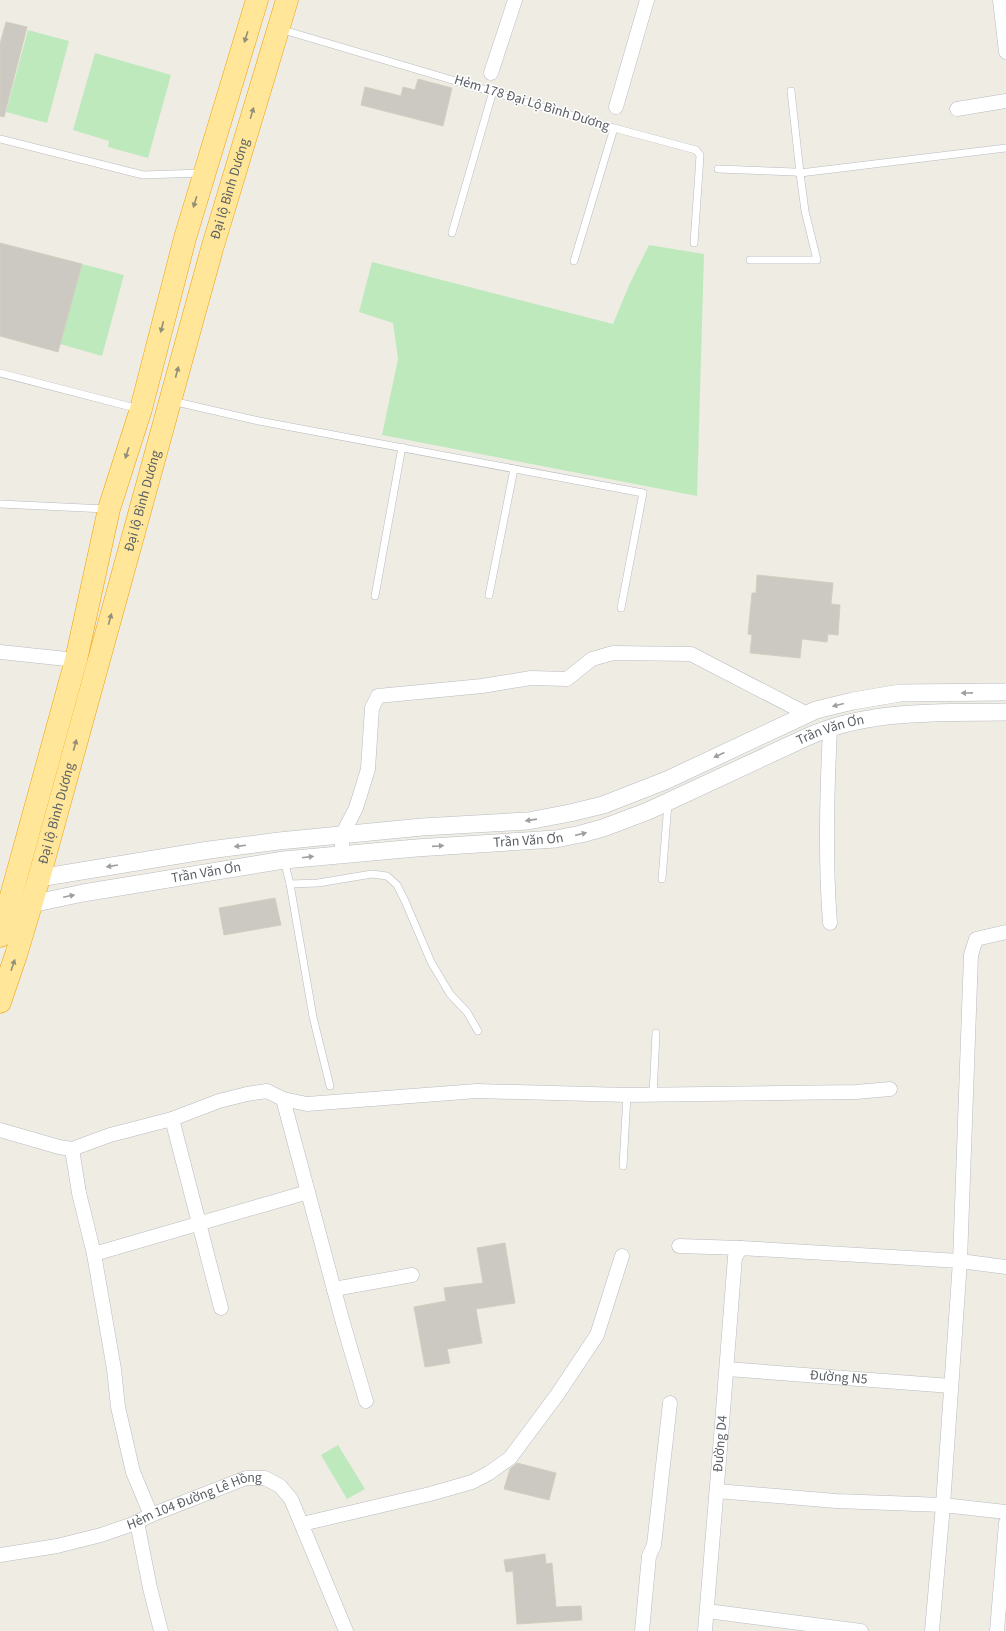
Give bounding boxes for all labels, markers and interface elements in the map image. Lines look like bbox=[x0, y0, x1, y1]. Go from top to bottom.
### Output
one-way arrow bbox=[242, 32, 248, 44]
street label: Hẻm 178 Đại Lộ Bình Dương bbox=[452, 70, 612, 136]
one-way arrow bbox=[249, 107, 255, 119]
street label: Đại lộ Bình Dương bbox=[205, 136, 255, 242]
one-way arrow bbox=[192, 196, 198, 208]
one-way arrow bbox=[158, 321, 164, 334]
one-way arrow bbox=[175, 366, 181, 379]
one-way arrow bbox=[124, 447, 130, 459]
street label: Đại lộ Bình Dương bbox=[119, 448, 166, 554]
one-way arrow bbox=[107, 613, 113, 625]
one-way arrow bbox=[960, 690, 973, 696]
one-way arrow bbox=[832, 702, 844, 708]
street label: Trần Văn Ơn bbox=[793, 710, 866, 751]
one-way arrow bbox=[73, 738, 79, 751]
one-way arrow bbox=[713, 752, 724, 758]
street label: Đại lộ Bình Dương bbox=[33, 760, 80, 866]
one-way arrow bbox=[525, 817, 537, 823]
street label: Trần Văn Ơn bbox=[493, 828, 565, 853]
one-way arrow bbox=[575, 831, 587, 837]
one-way arrow bbox=[234, 843, 246, 849]
one-way arrow bbox=[432, 843, 444, 850]
one-way arrow bbox=[302, 854, 314, 861]
street label: Trần Văn Ơn bbox=[170, 857, 243, 888]
one-way arrow bbox=[106, 863, 118, 869]
one-way arrow bbox=[63, 892, 76, 898]
one-way arrow bbox=[10, 959, 16, 971]
street label: Đường N5 bbox=[809, 1365, 868, 1390]
street label: Đường D4 bbox=[708, 1414, 733, 1473]
street label: Hẻm 104 Đường Lê Hồng bbox=[124, 1468, 262, 1535]

